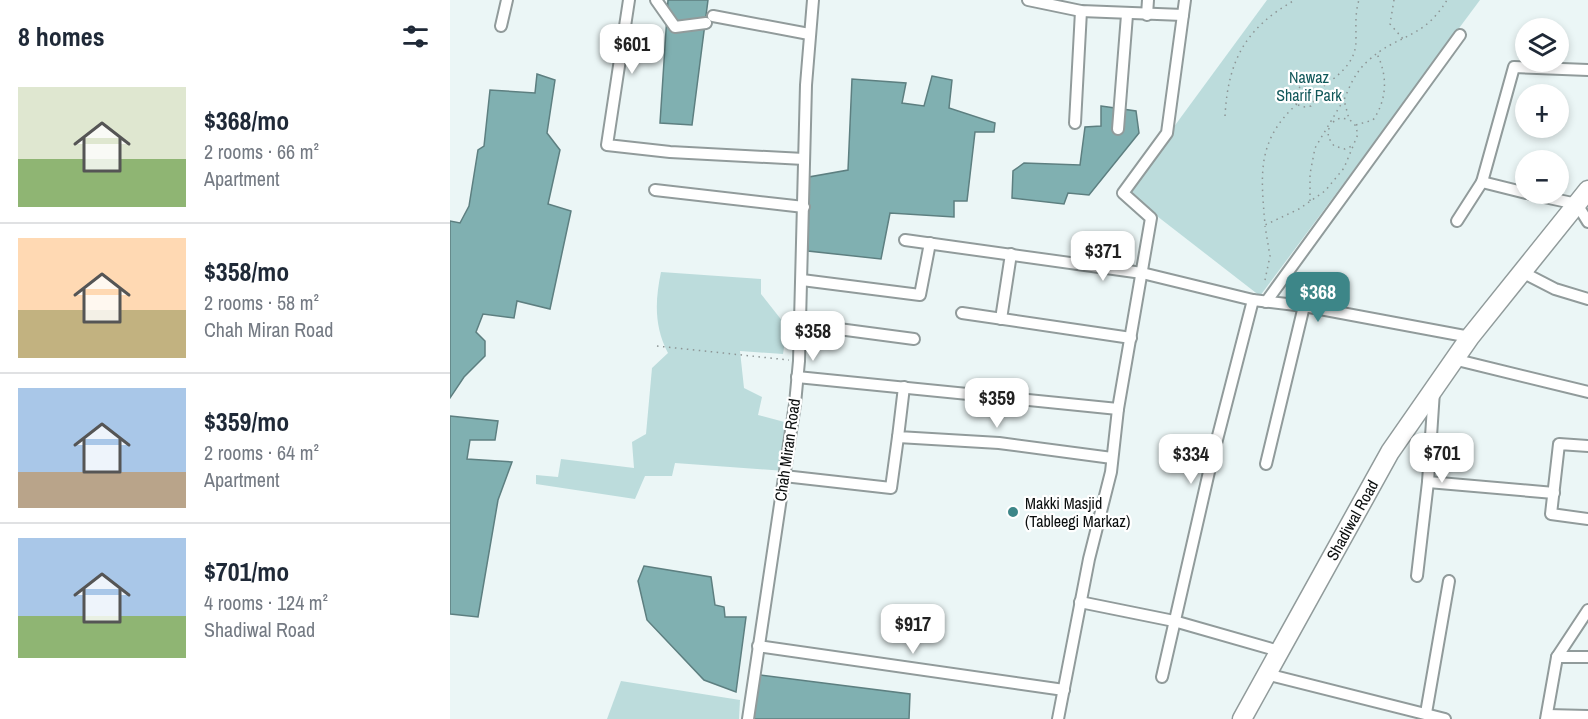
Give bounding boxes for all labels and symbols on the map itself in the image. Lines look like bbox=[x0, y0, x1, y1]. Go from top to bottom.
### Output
pin: $601 bbox=[596, 24, 668, 75]
park label: Nawaz Sharif Park bbox=[1276, 66, 1342, 106]
pin: $371 bbox=[1067, 231, 1139, 282]
pin: $368 bbox=[1282, 272, 1354, 323]
pin: $358 bbox=[777, 311, 849, 362]
pin: $359 bbox=[961, 378, 1033, 429]
street label: Chah Miran Road bbox=[769, 397, 805, 503]
pin: $701 bbox=[1406, 433, 1478, 484]
pin: $334 bbox=[1155, 434, 1227, 485]
street label: Shadiwal Road bbox=[1321, 476, 1383, 564]
place label: Makki Masjid (Tableegi Markaz) bbox=[1025, 492, 1130, 532]
marker: Makki Masjid (Tableegi Markaz) bbox=[1006, 505, 1020, 519]
pin: $917 bbox=[877, 604, 949, 655]

